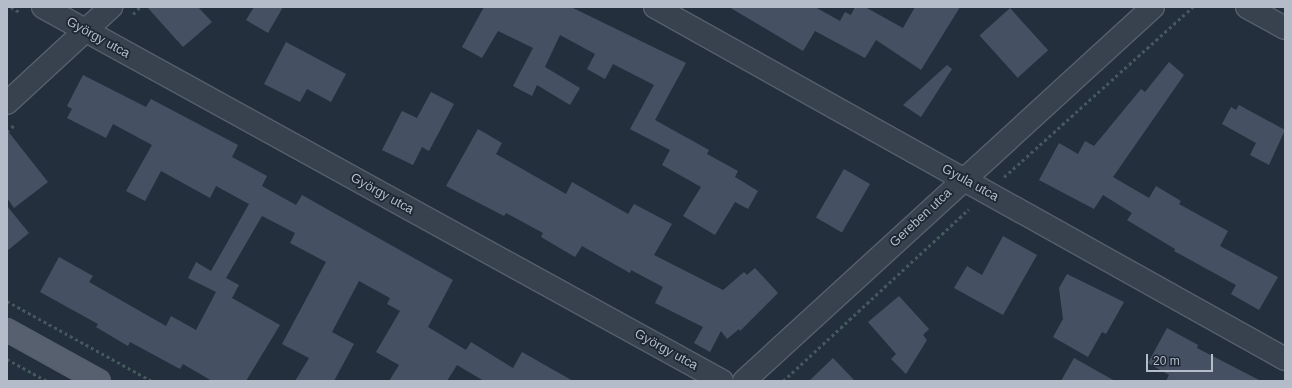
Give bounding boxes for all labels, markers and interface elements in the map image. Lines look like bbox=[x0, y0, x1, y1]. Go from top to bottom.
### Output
street label: György utca bbox=[64, 14, 132, 62]
street label: Gyula utca bbox=[939, 161, 1001, 205]
street label: György utca bbox=[348, 170, 416, 218]
street label: Gereben utca bbox=[887, 185, 955, 251]
street label: György utca bbox=[632, 326, 700, 374]
scale bar bbox=[1148, 346, 1215, 372]
text: 20 m bbox=[1153, 354, 1180, 368]

